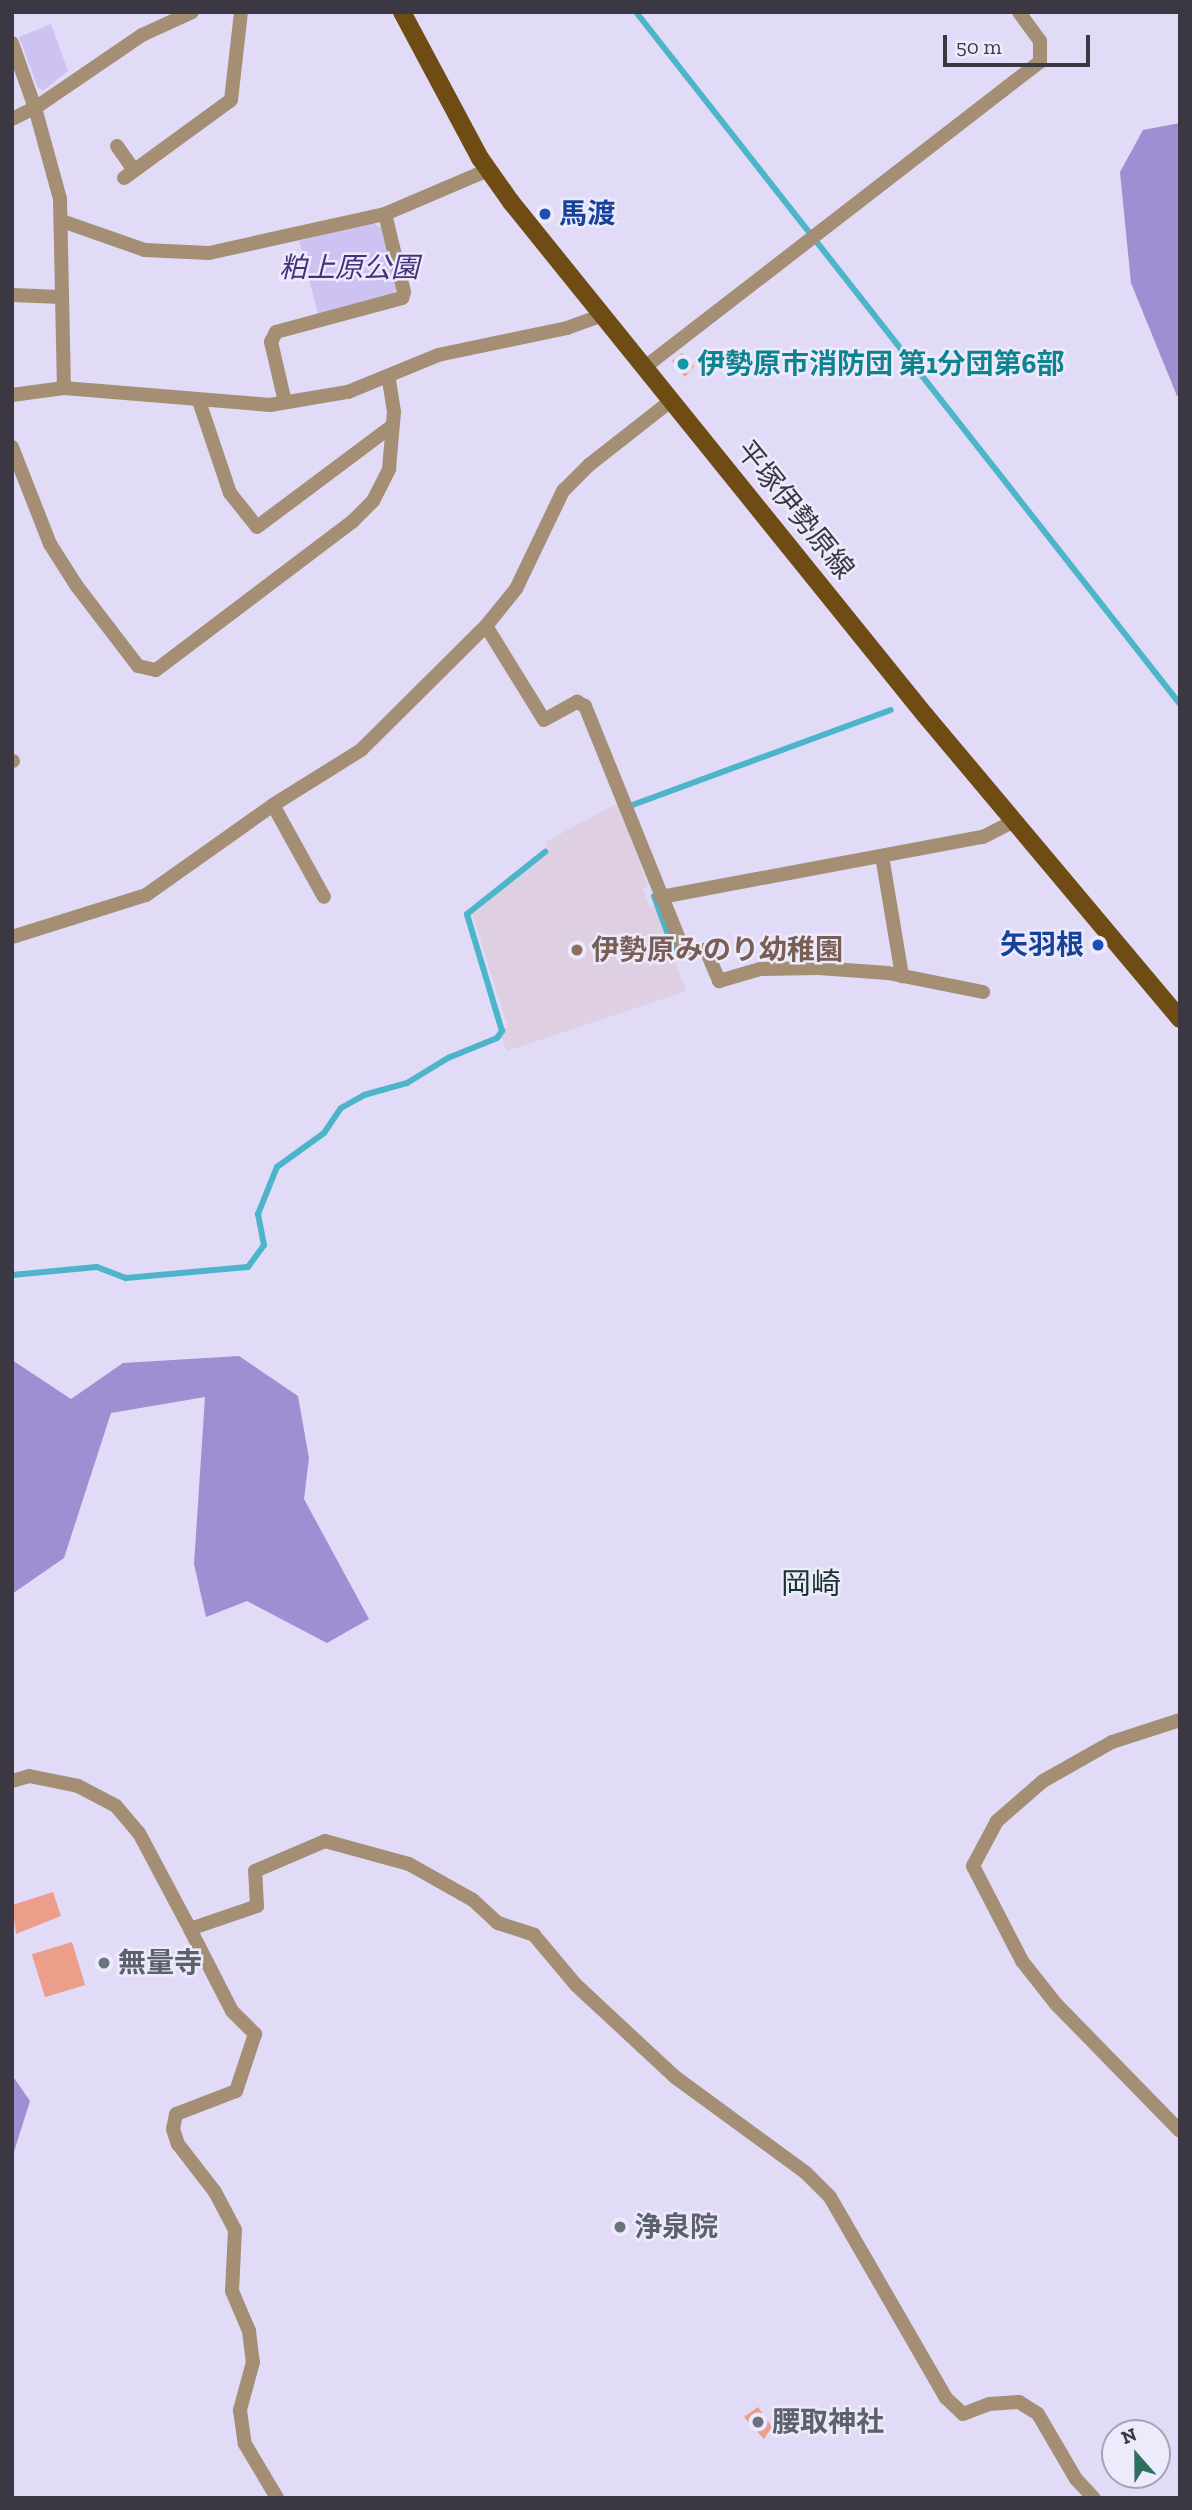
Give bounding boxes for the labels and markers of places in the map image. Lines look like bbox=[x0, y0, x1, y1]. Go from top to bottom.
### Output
place label: 馬渡 bbox=[559, 197, 615, 231]
marker: 馬渡 bbox=[537, 206, 553, 222]
place label: 伊勢原市消防団 第1分団第6部 bbox=[697, 347, 1065, 381]
marker: 伊勢原市消防団 第1分団第6部 bbox=[675, 356, 691, 372]
place label: 矢羽根 bbox=[1000, 928, 1084, 962]
place label: 伊勢原みのり幼稚園 bbox=[591, 933, 843, 967]
marker: 矢羽根 bbox=[1090, 937, 1106, 953]
marker: 伊勢原みのり幼稚園 bbox=[569, 942, 585, 958]
place label: 無量寺 bbox=[118, 1946, 202, 1980]
marker: 無量寺 bbox=[96, 1955, 112, 1971]
place label: 浄泉院 bbox=[634, 2210, 718, 2244]
marker: 浄泉院 bbox=[612, 2219, 628, 2235]
place label: 腰取神社 bbox=[772, 2405, 884, 2439]
marker: 腰取神社 bbox=[750, 2414, 766, 2430]

